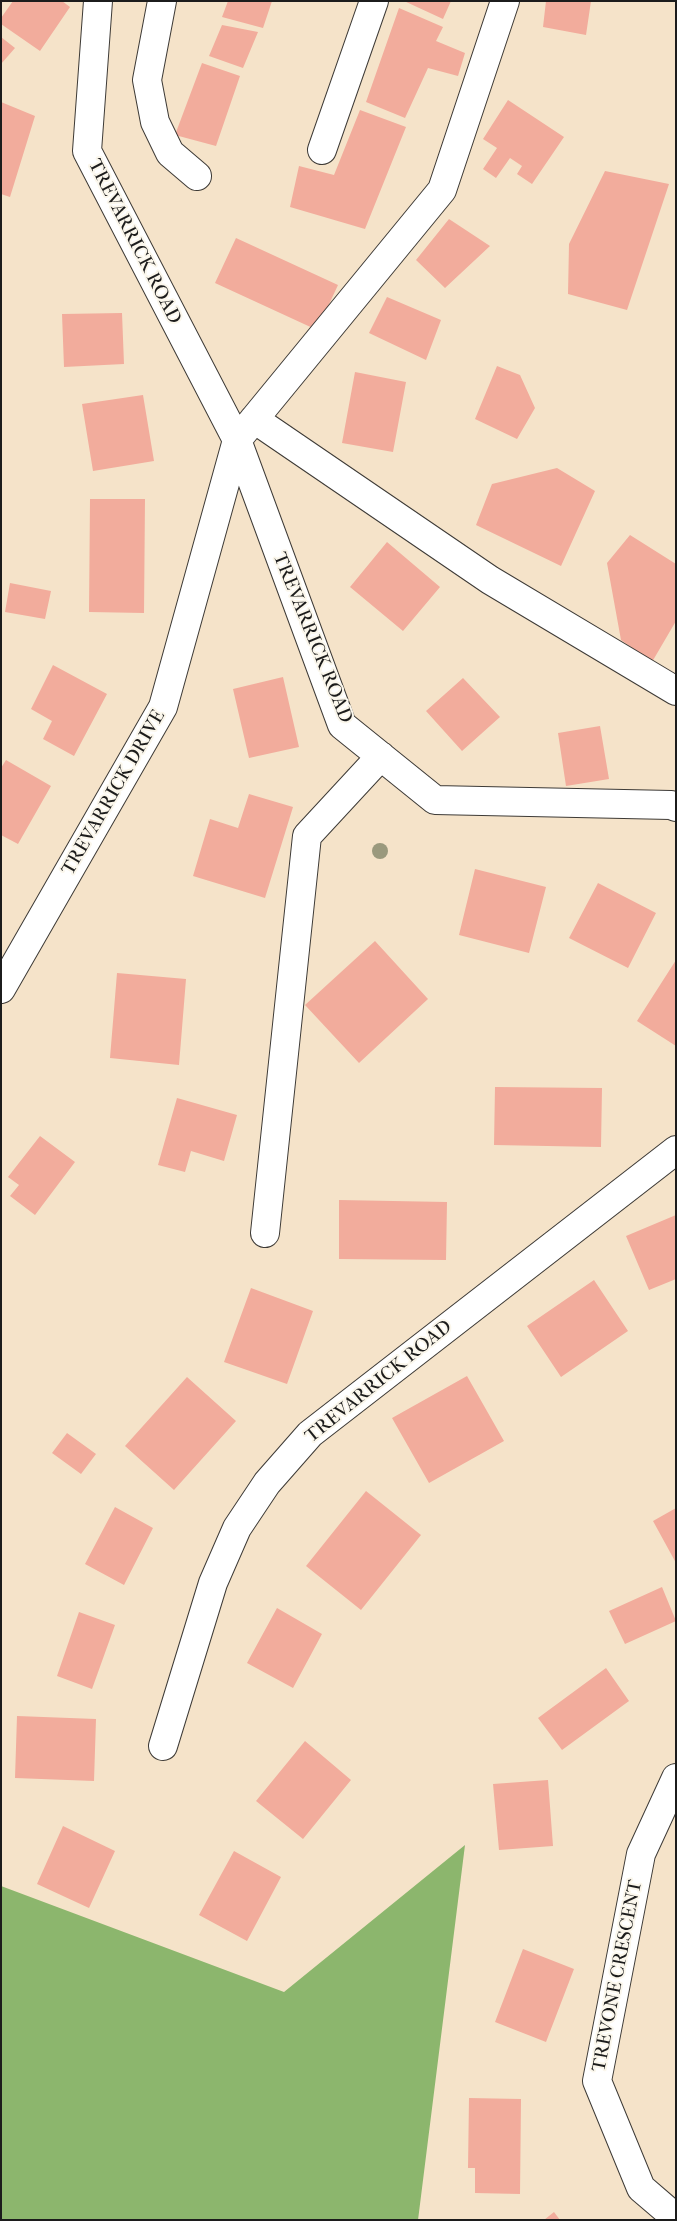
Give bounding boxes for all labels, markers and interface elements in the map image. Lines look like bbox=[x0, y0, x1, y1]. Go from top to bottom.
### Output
street label: TREVARRICK ROAD bbox=[83, 156, 185, 328]
street label: TREVARRICK ROAD bbox=[267, 549, 357, 727]
street label: TREVARRICK DRIVE bbox=[57, 706, 171, 880]
street label: TREVARRICK ROAD bbox=[301, 1316, 457, 1448]
street label: TREVONE CRESCENT bbox=[588, 1878, 648, 2074]

